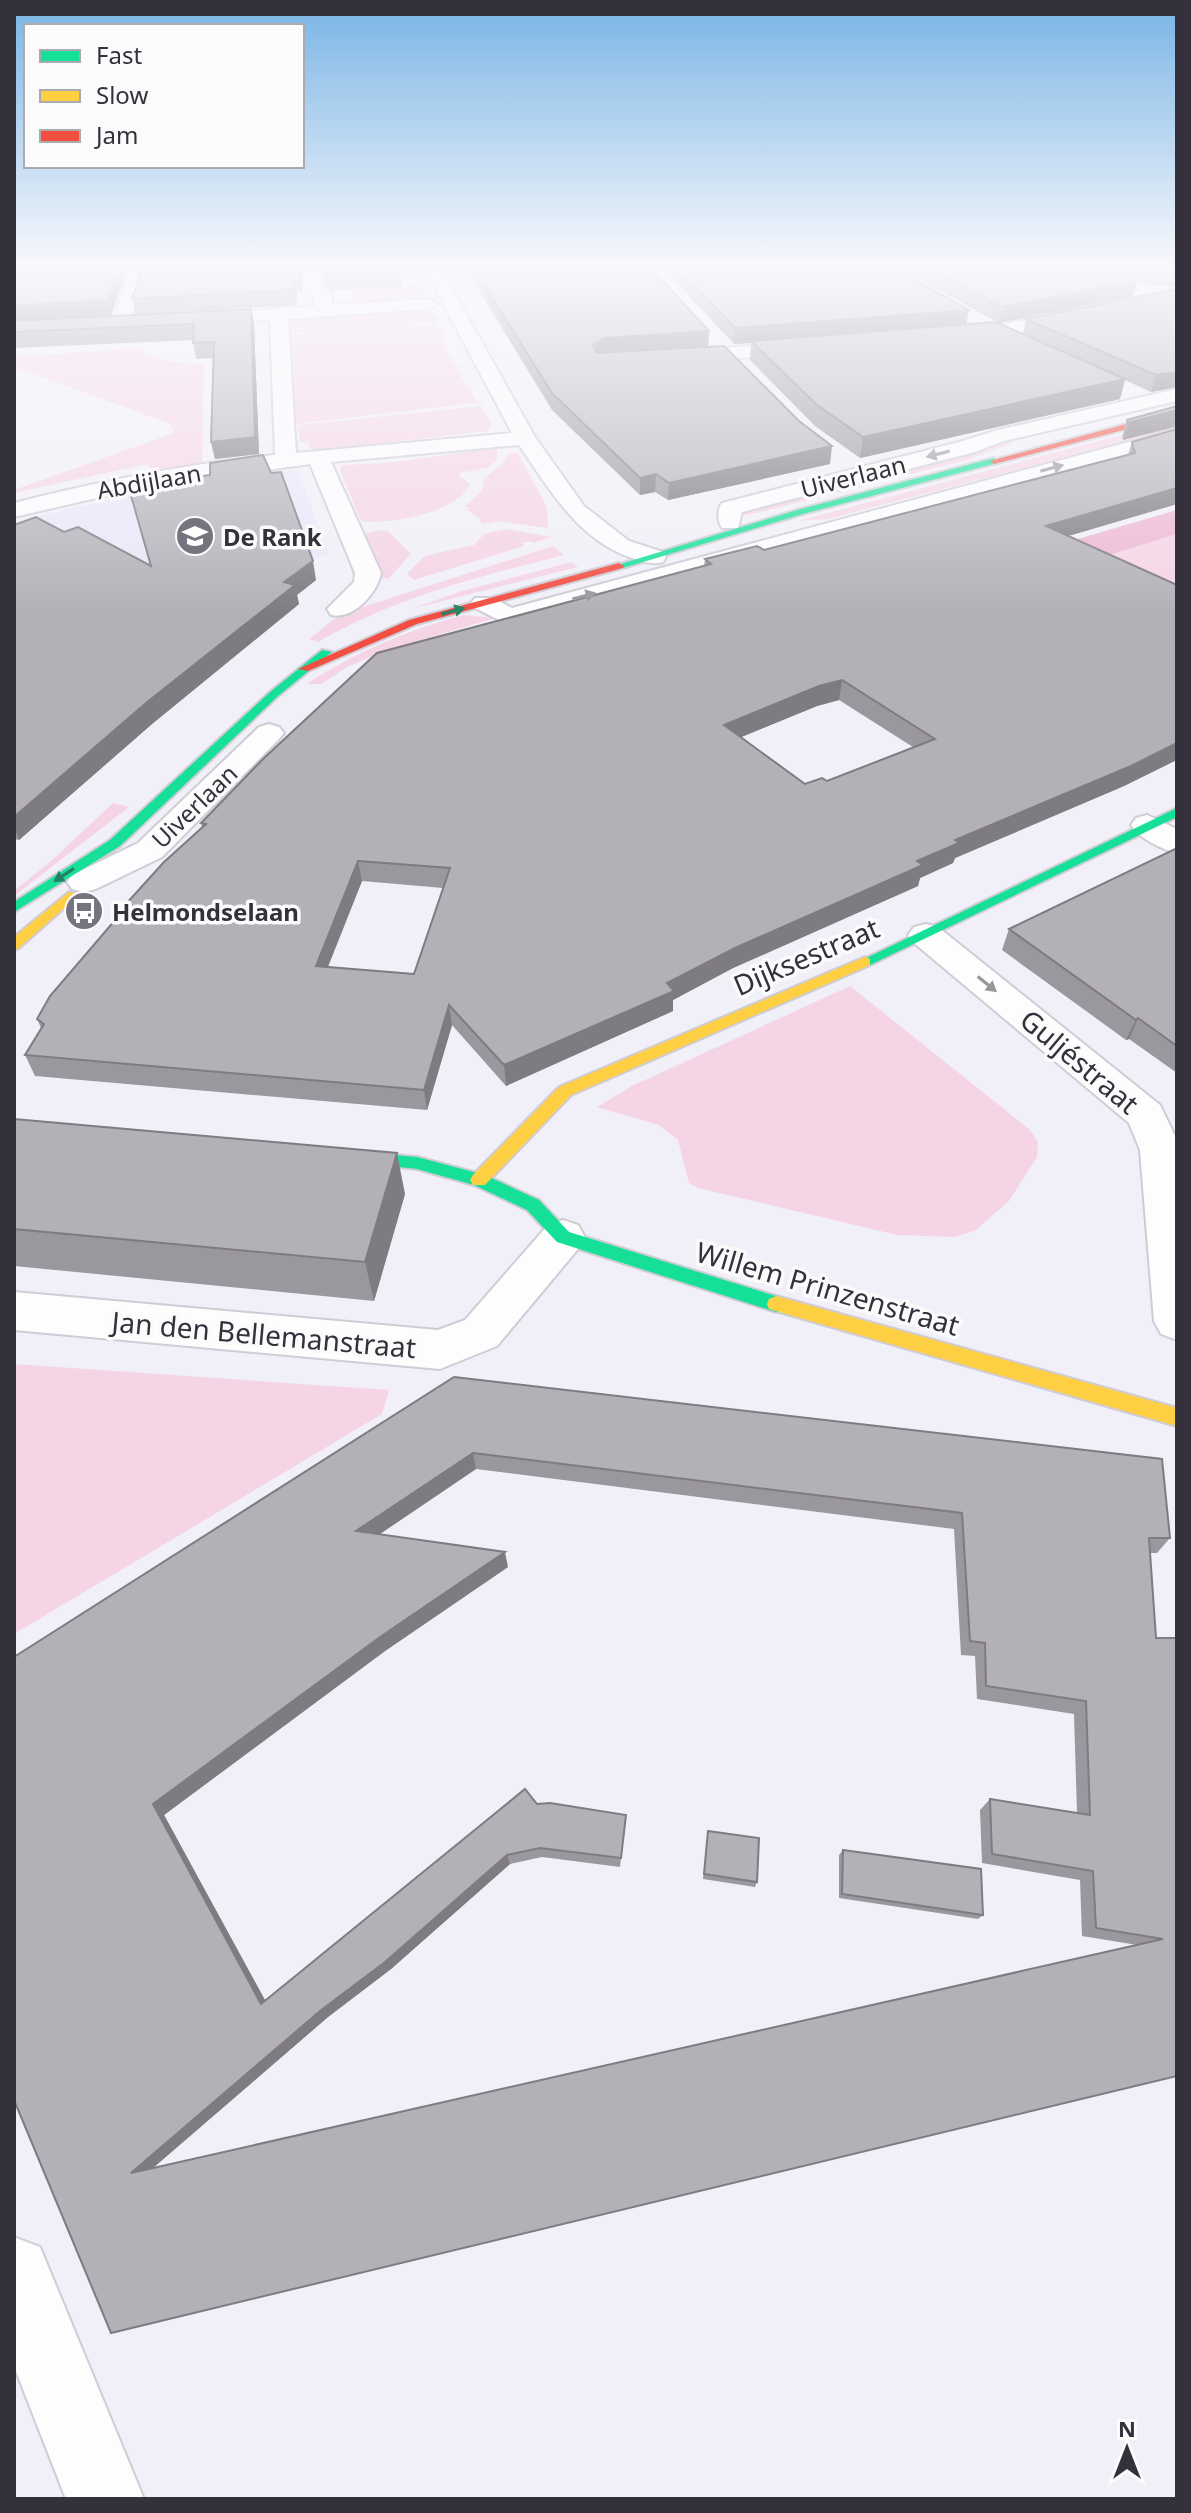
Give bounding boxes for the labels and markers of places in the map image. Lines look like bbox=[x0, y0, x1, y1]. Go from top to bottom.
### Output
school or university icon: De Rank bbox=[174, 515, 216, 557]
place label: De Rank bbox=[223, 520, 322, 553]
bus stop icon: Helmondselaan bbox=[63, 890, 105, 932]
place label: Helmondselaan bbox=[112, 895, 299, 928]

